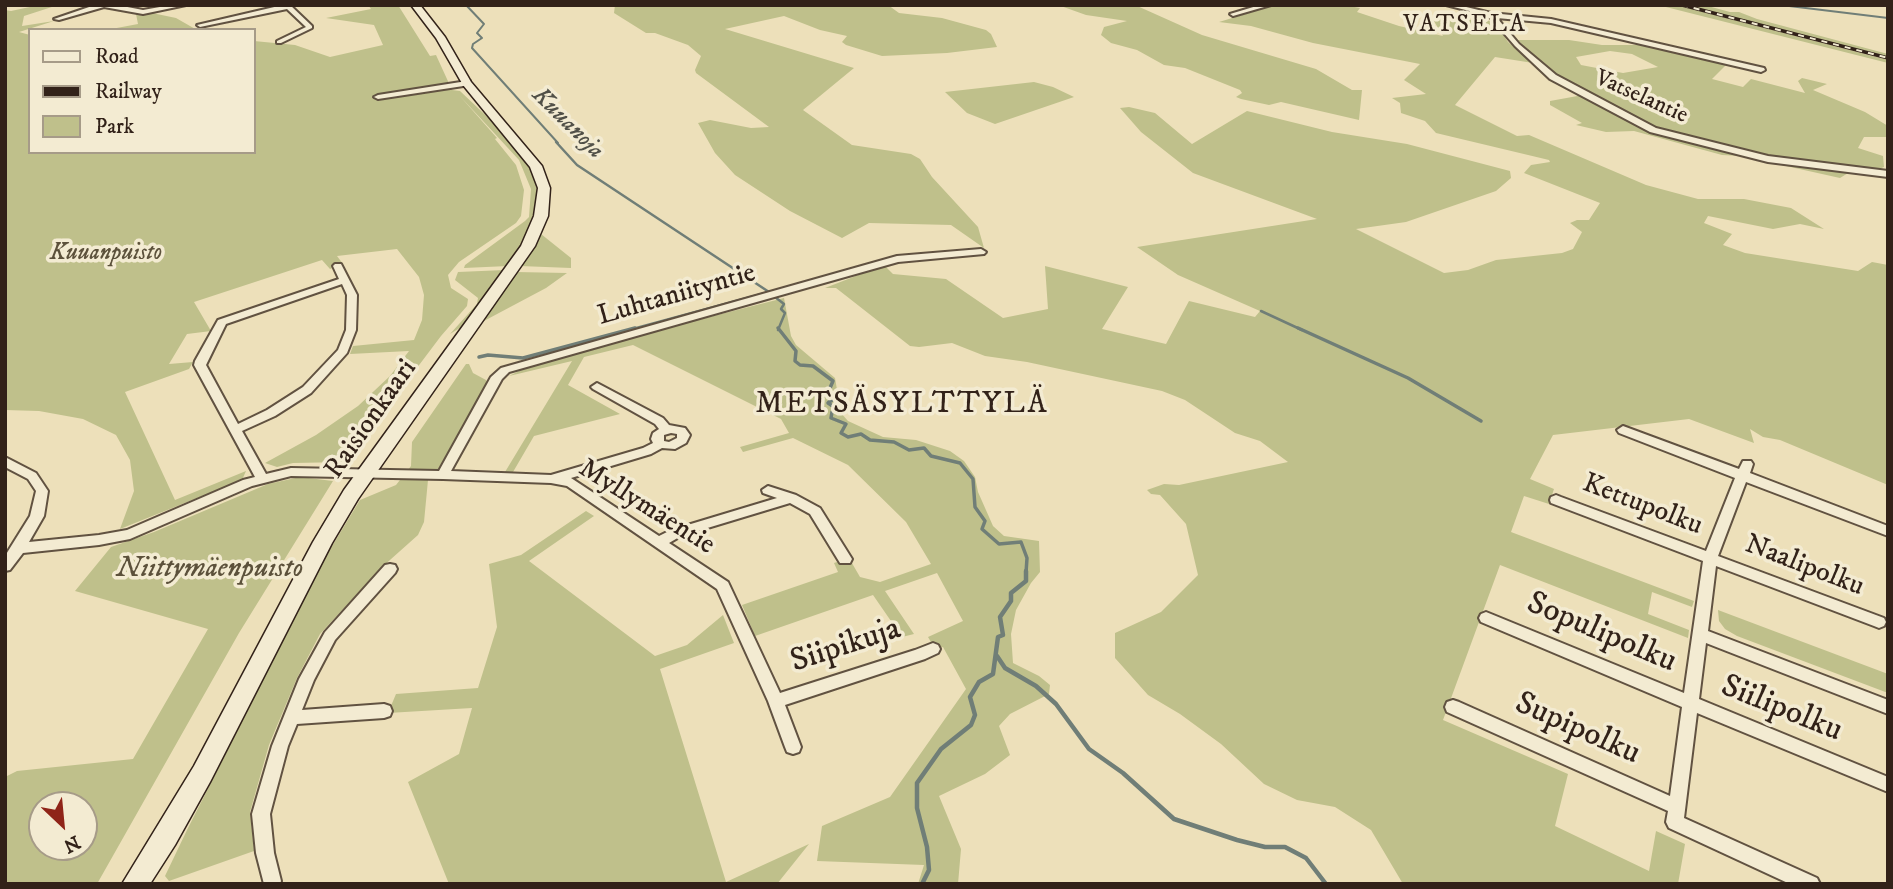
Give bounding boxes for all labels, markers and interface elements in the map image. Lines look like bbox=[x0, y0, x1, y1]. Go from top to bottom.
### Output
district label: VATSELA bbox=[1404, 12, 1526, 40]
legend bbox=[28, 28, 256, 154]
text: Road bbox=[95, 44, 139, 70]
street label: Vatselantie bbox=[1590, 65, 1692, 131]
text: Railway bbox=[95, 79, 162, 105]
water label: Kuuanoja bbox=[525, 82, 609, 166]
text: Park bbox=[95, 114, 134, 140]
park label: Kuuanpuisto bbox=[50, 240, 162, 268]
street label: Luhtaniityntie bbox=[594, 257, 760, 335]
street label: Raisionkaari bbox=[319, 354, 425, 486]
district label: METSÄSYLTTYLÄ bbox=[757, 388, 1047, 424]
street label: Myllymäentie bbox=[572, 453, 720, 563]
street label: Kettupolku bbox=[1577, 468, 1707, 544]
street label: Naalipolku bbox=[1740, 529, 1868, 605]
park label: Niittymäenpuisto bbox=[117, 553, 303, 587]
street label: Sopulipolku bbox=[1520, 585, 1682, 683]
street label: Siipikuja bbox=[786, 611, 906, 683]
street label: Siilipolku bbox=[1715, 668, 1847, 752]
street label: Supipolku bbox=[1508, 685, 1646, 775]
north arrow bbox=[28, 791, 98, 861]
text: N bbox=[59, 830, 84, 857]

